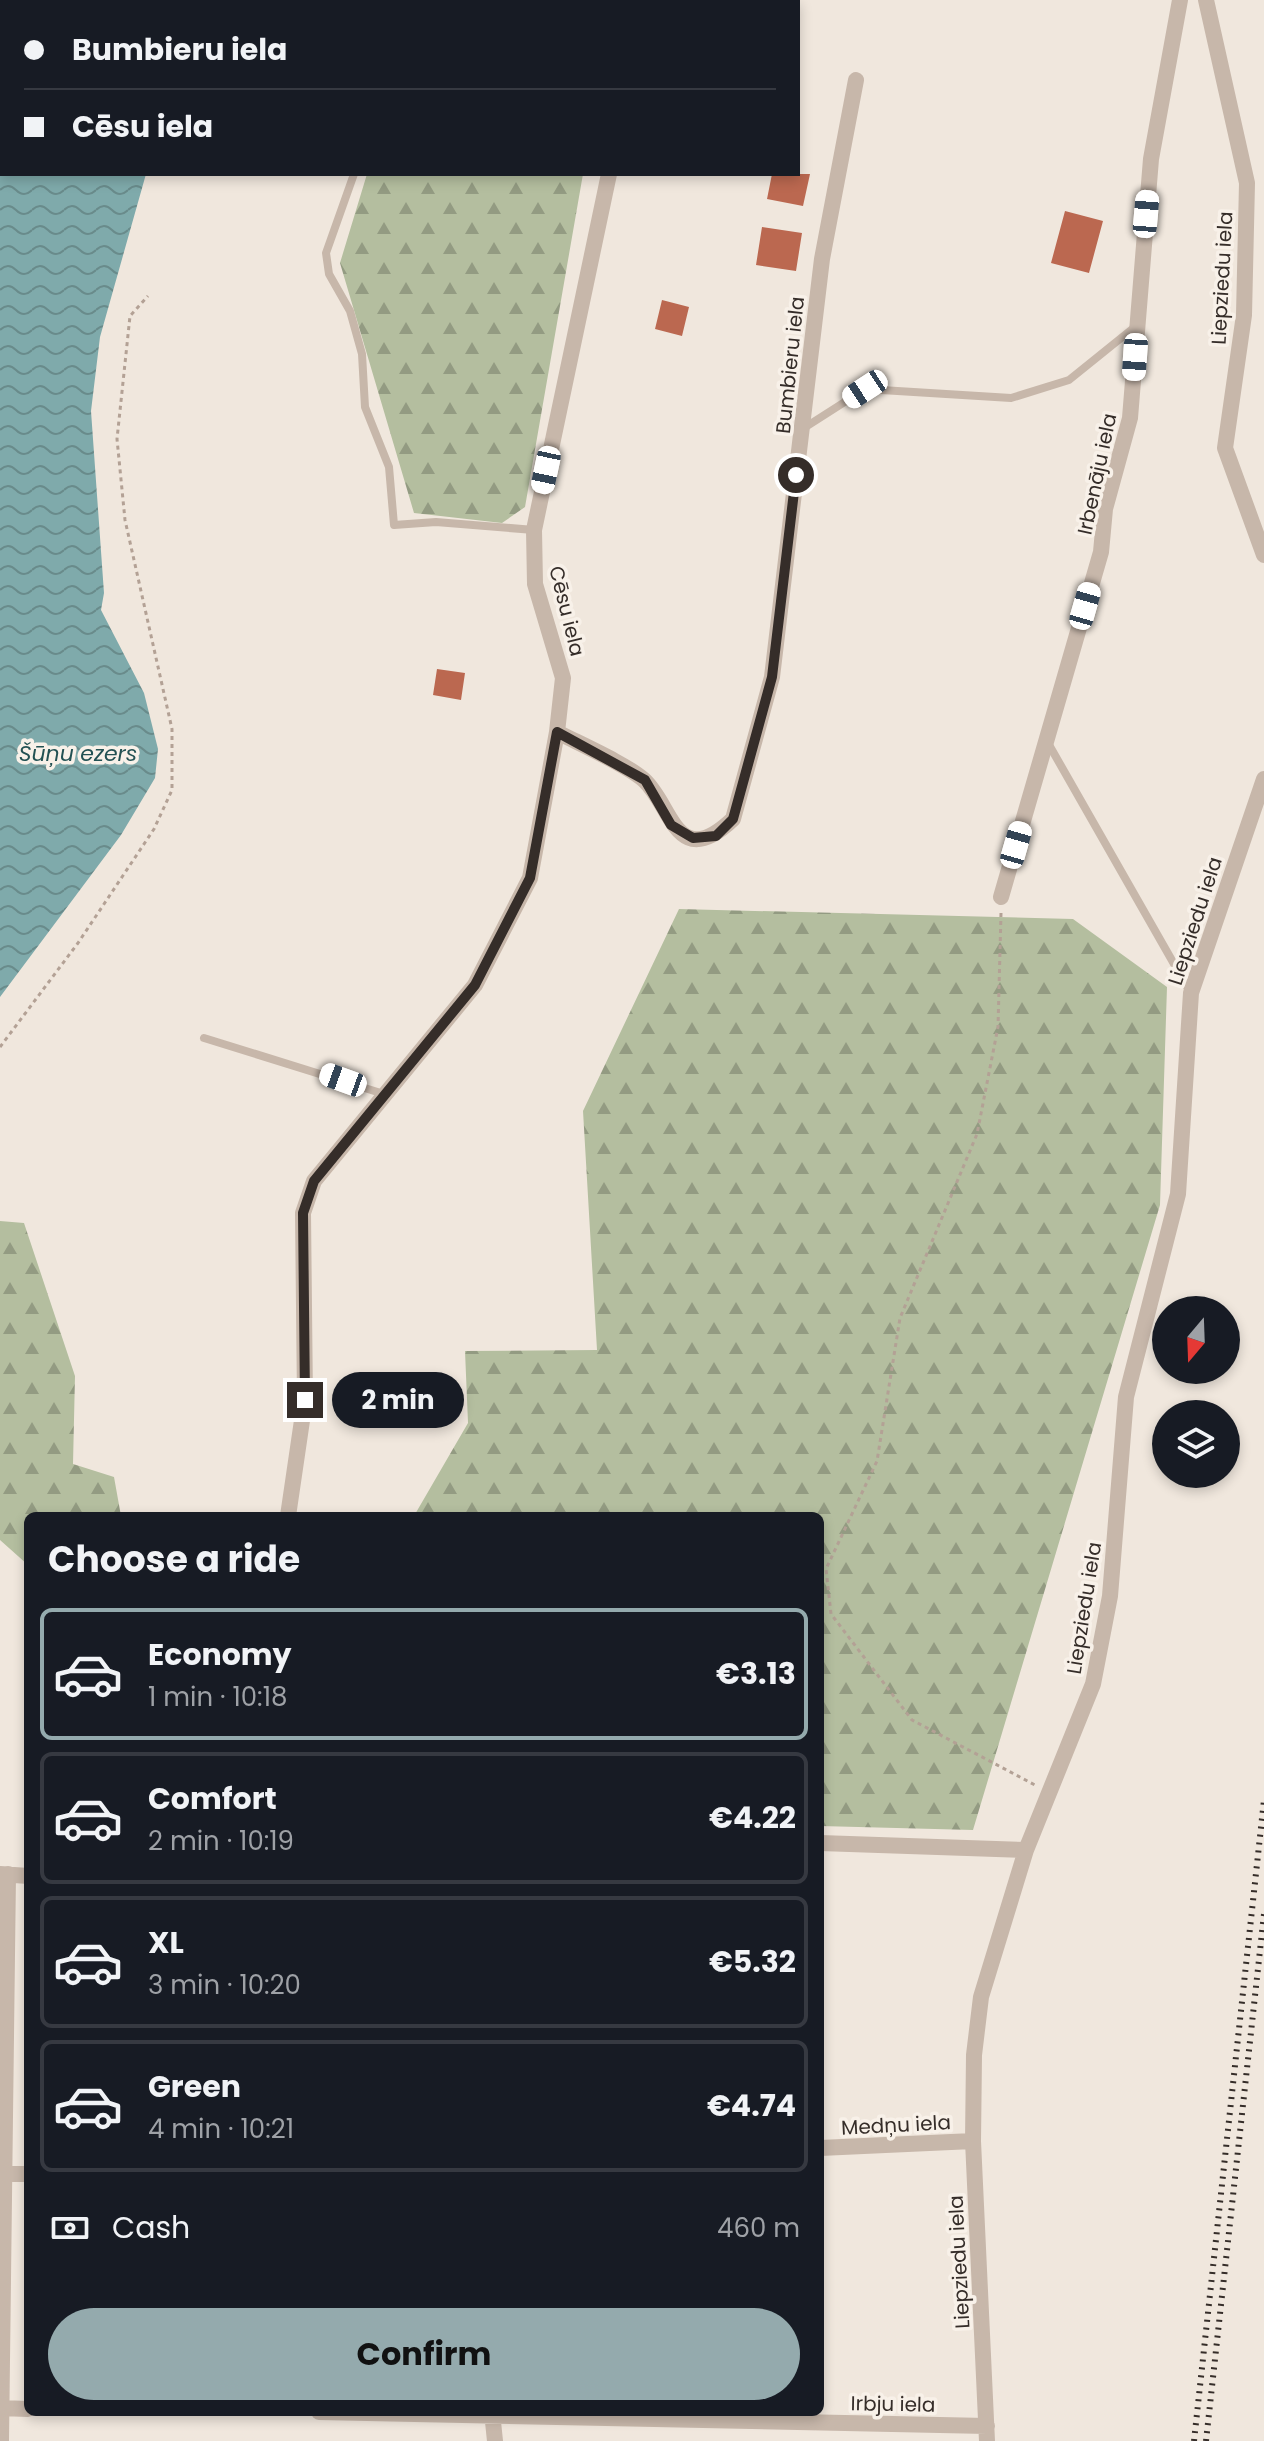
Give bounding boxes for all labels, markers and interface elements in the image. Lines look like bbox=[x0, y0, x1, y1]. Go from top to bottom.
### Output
text: Bumbieru iela bbox=[72, 28, 287, 71]
text: Cēsu iela bbox=[72, 105, 213, 148]
car bbox=[1132, 189, 1160, 239]
street label: Liepziedu iela bbox=[1205, 211, 1239, 345]
street label: Bumbieru iela bbox=[769, 295, 811, 435]
car bbox=[1121, 332, 1149, 382]
car bbox=[838, 366, 892, 412]
street label: Irbenāju iela bbox=[1070, 411, 1124, 537]
car bbox=[529, 444, 563, 496]
route start bbox=[778, 457, 814, 493]
street label: Cēsu iela bbox=[542, 563, 592, 659]
car bbox=[1067, 580, 1103, 632]
water label: Šūņu ezers bbox=[19, 738, 137, 769]
car bbox=[998, 819, 1034, 871]
street label: Liepziedu iela bbox=[1161, 853, 1229, 989]
car bbox=[316, 1061, 370, 1099]
north arrow bbox=[1152, 1296, 1240, 1384]
map controls bbox=[1152, 1296, 1240, 1488]
callout: 2 min bbox=[333, 1372, 465, 1428]
route end bbox=[287, 1382, 323, 1418]
text: 2 min bbox=[361, 1382, 435, 1418]
button: layers bbox=[1152, 1400, 1240, 1488]
text: Choose a ride bbox=[48, 1534, 300, 1585]
street label: Liepziedu iela bbox=[1060, 1540, 1108, 1676]
text: Economy bbox=[148, 1633, 292, 1676]
icon: car bbox=[52, 1638, 124, 1710]
text: €3.13 bbox=[716, 1652, 796, 1695]
text: 1 min · 10:18 bbox=[148, 1679, 287, 1715]
text: Comfort bbox=[148, 1777, 277, 1820]
icon: car bbox=[52, 1782, 124, 1854]
text: €4.22 bbox=[709, 1796, 796, 1839]
text: 2 min · 10:19 bbox=[148, 1823, 294, 1859]
text: XL bbox=[148, 1921, 184, 1964]
icon: car bbox=[52, 1926, 124, 1998]
text: €5.32 bbox=[709, 1940, 796, 1983]
text: 3 min · 10:20 bbox=[148, 1967, 301, 2003]
text: Green bbox=[148, 2065, 241, 2108]
icon: car bbox=[52, 2070, 124, 2142]
text: €4.74 bbox=[707, 2084, 796, 2127]
street label: Medņu iela bbox=[840, 2108, 952, 2142]
text: 4 min · 10:21 bbox=[148, 2111, 294, 2147]
street label: Liepziedu iela bbox=[942, 2195, 976, 2329]
icon: cash bbox=[48, 2206, 92, 2250]
text: Cash bbox=[112, 2206, 190, 2249]
text: 460 m bbox=[717, 2210, 800, 2246]
button: Confirm bbox=[48, 2308, 800, 2400]
street label: Irbju iela bbox=[850, 2389, 936, 2419]

